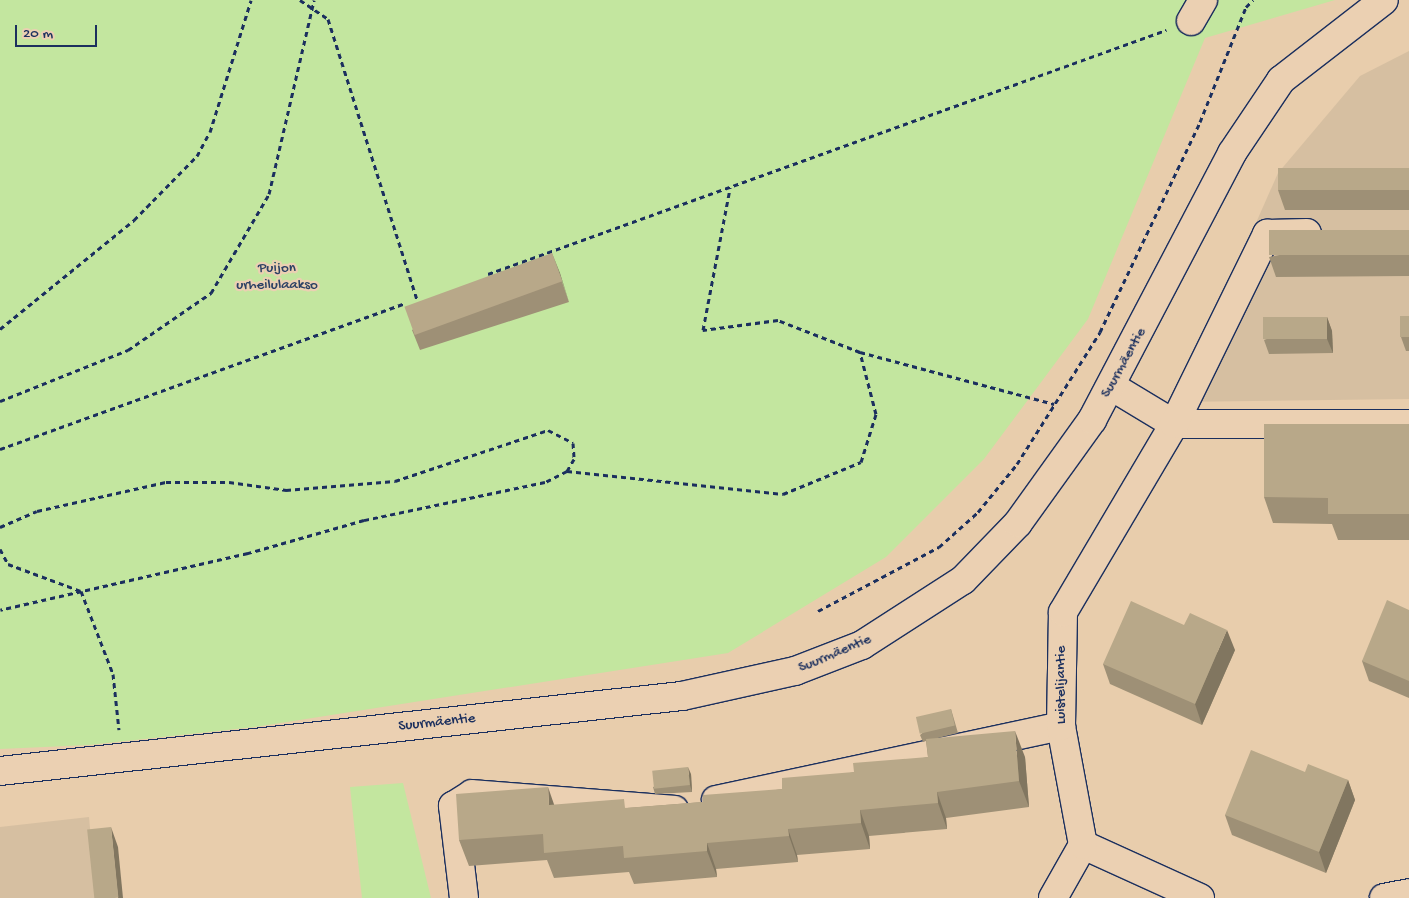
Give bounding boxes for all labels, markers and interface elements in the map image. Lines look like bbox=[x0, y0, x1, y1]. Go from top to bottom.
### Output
scale bar bbox=[18, 15, 100, 47]
text: 20 m bbox=[23, 25, 53, 43]
park label: Puijon urheilulaakso bbox=[236, 259, 318, 294]
street label: Suurmäentie bbox=[1097, 325, 1151, 401]
street label: Suurmäentie bbox=[796, 631, 874, 677]
street label: Luistelijantie bbox=[1053, 646, 1071, 724]
street label: Suurmäentie bbox=[398, 710, 476, 736]

